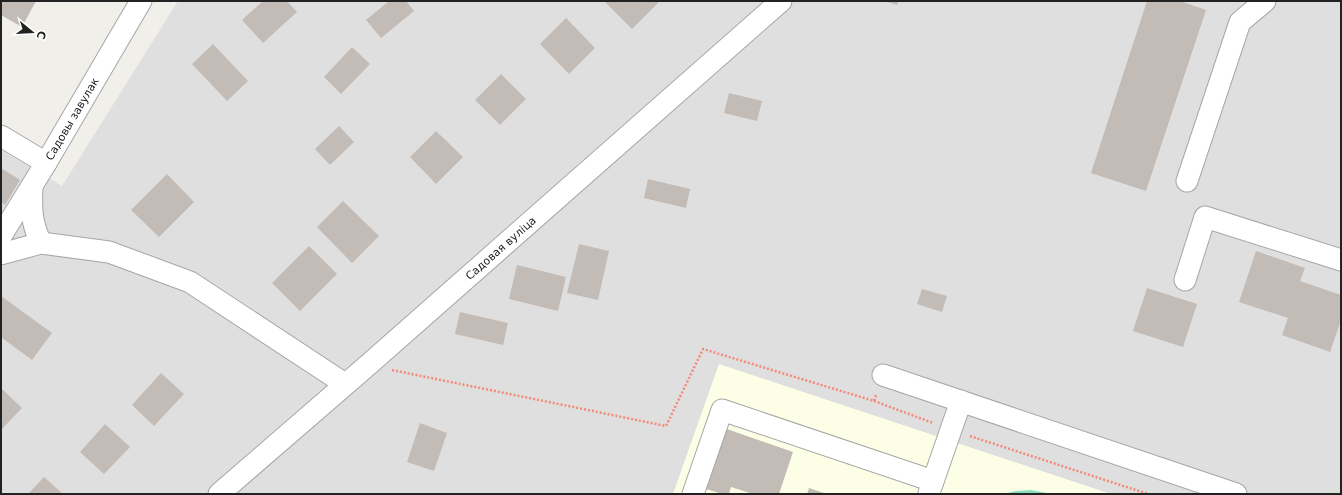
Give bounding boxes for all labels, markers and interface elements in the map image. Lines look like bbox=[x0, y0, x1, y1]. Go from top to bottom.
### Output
north arrow bbox=[12, 12, 52, 52]
text: С bbox=[34, 29, 48, 41]
street label: Садовы завулак bbox=[43, 75, 102, 163]
street label: Садовая вуліца bbox=[463, 214, 539, 283]

